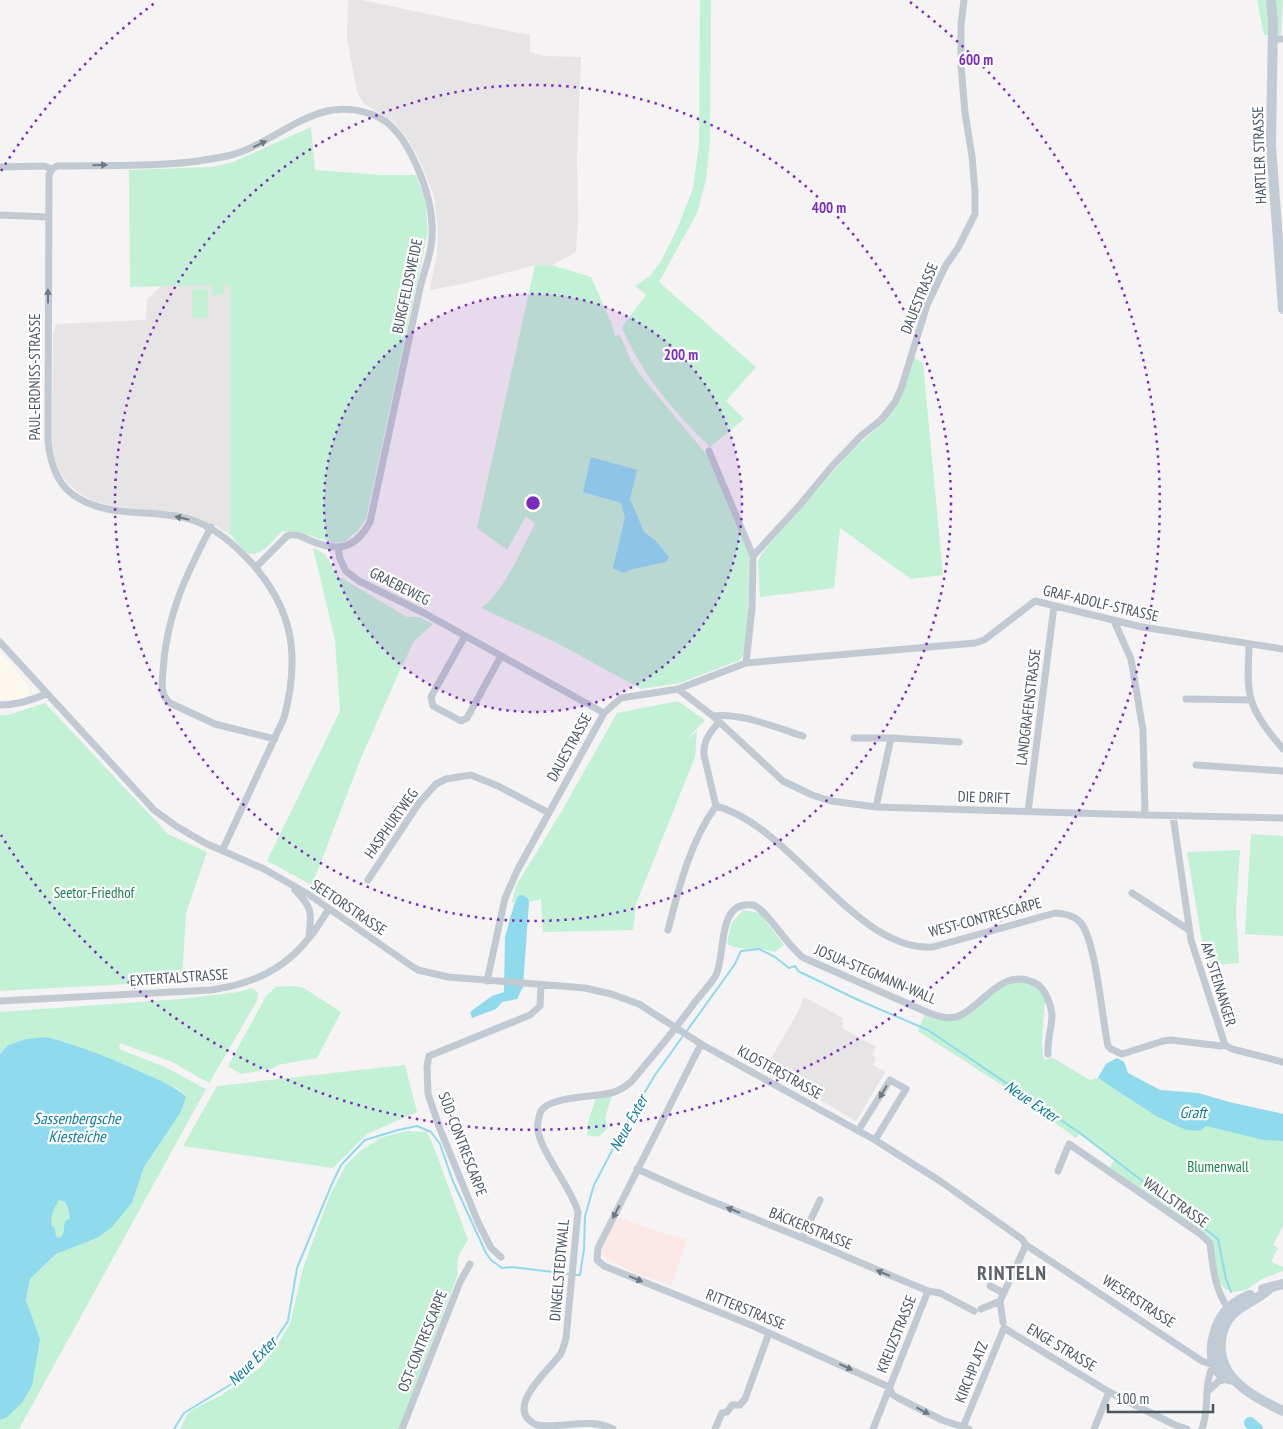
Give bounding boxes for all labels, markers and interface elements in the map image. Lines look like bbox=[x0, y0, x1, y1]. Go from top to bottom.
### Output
text: 600 m bbox=[959, 50, 993, 69]
street label: HARTLER STRASSE bbox=[1248, 106, 1270, 204]
one-way arrow bbox=[252, 140, 267, 148]
one-way arrow bbox=[92, 161, 108, 169]
text: 400 m bbox=[812, 198, 846, 217]
street label: BURGFELDSWEIDE bbox=[388, 237, 426, 335]
street label: DAUESTRASSE bbox=[896, 260, 942, 336]
one-way arrow bbox=[44, 287, 52, 303]
street label: PAUL-ERDNISS-STRASSE bbox=[25, 313, 44, 441]
text: 200 m bbox=[664, 345, 698, 364]
centre of rings bbox=[524, 494, 542, 512]
one-way arrow bbox=[175, 514, 190, 522]
street label: GRAEBEWEG bbox=[367, 563, 433, 609]
street label: GRAF-ADOLF-STRASSE bbox=[1041, 580, 1161, 626]
street label: LANDGRAFENSTRASSE bbox=[1011, 647, 1045, 767]
street label: DAUESTRASSE bbox=[542, 709, 596, 785]
street label: HASPHURTWEG bbox=[360, 784, 422, 862]
street label: DIE DRIFT bbox=[957, 787, 1011, 807]
street label: SEETORSTRASSE bbox=[308, 875, 390, 939]
park label: Seetor-Friedhof bbox=[54, 883, 135, 902]
street label: WEST-CONTRESCARPE bbox=[926, 893, 1044, 941]
street label: JOSUA-STEGMANN-WALL bbox=[811, 939, 940, 1009]
street label: AM STEINANGER bbox=[1197, 940, 1241, 1028]
street label: EXTERTALSTRASSE bbox=[129, 964, 229, 990]
street label: KLOSTERSTRASSE bbox=[734, 1041, 826, 1103]
water label: Neue Exter bbox=[1001, 1076, 1065, 1128]
one-way arrow bbox=[878, 1085, 888, 1098]
street label: SÜD-CONTRESCARPE bbox=[434, 1089, 492, 1199]
water label: Neue Exter bbox=[604, 1089, 653, 1154]
water label: Graft bbox=[1180, 1102, 1208, 1122]
water label: Sassenbergsche Kiesteiche bbox=[33, 1108, 122, 1146]
park label: Blumenwall bbox=[1187, 1157, 1249, 1176]
street label: WALLSTRASSE bbox=[1140, 1173, 1212, 1231]
street label: BÄCKERSTRASSE bbox=[767, 1203, 855, 1253]
one-way arrow bbox=[612, 1204, 620, 1219]
one-way arrow bbox=[725, 1206, 740, 1214]
street label: DINGELSTEDTWALL bbox=[545, 1218, 573, 1322]
district label: RINTELN bbox=[977, 1260, 1047, 1286]
one-way arrow bbox=[876, 1268, 890, 1276]
street label: WESERSTRASSE bbox=[1099, 1270, 1179, 1332]
one-way arrow bbox=[629, 1275, 644, 1283]
street label: RITTERSTRASSE bbox=[703, 1284, 789, 1334]
street label: OST-CONTRESCARPE bbox=[393, 1287, 451, 1395]
street label: KREUZSTRASSE bbox=[872, 1293, 920, 1375]
street label: ENGE STRASSE bbox=[1024, 1319, 1100, 1375]
water label: Neue Exter bbox=[223, 1331, 282, 1390]
street label: KIRCHPLATZ bbox=[950, 1338, 992, 1406]
one-way arrow bbox=[839, 1363, 853, 1371]
scale bar bbox=[1108, 1382, 1213, 1414]
text: 100 m bbox=[1116, 1389, 1149, 1408]
one-way arrow bbox=[916, 1407, 930, 1415]

